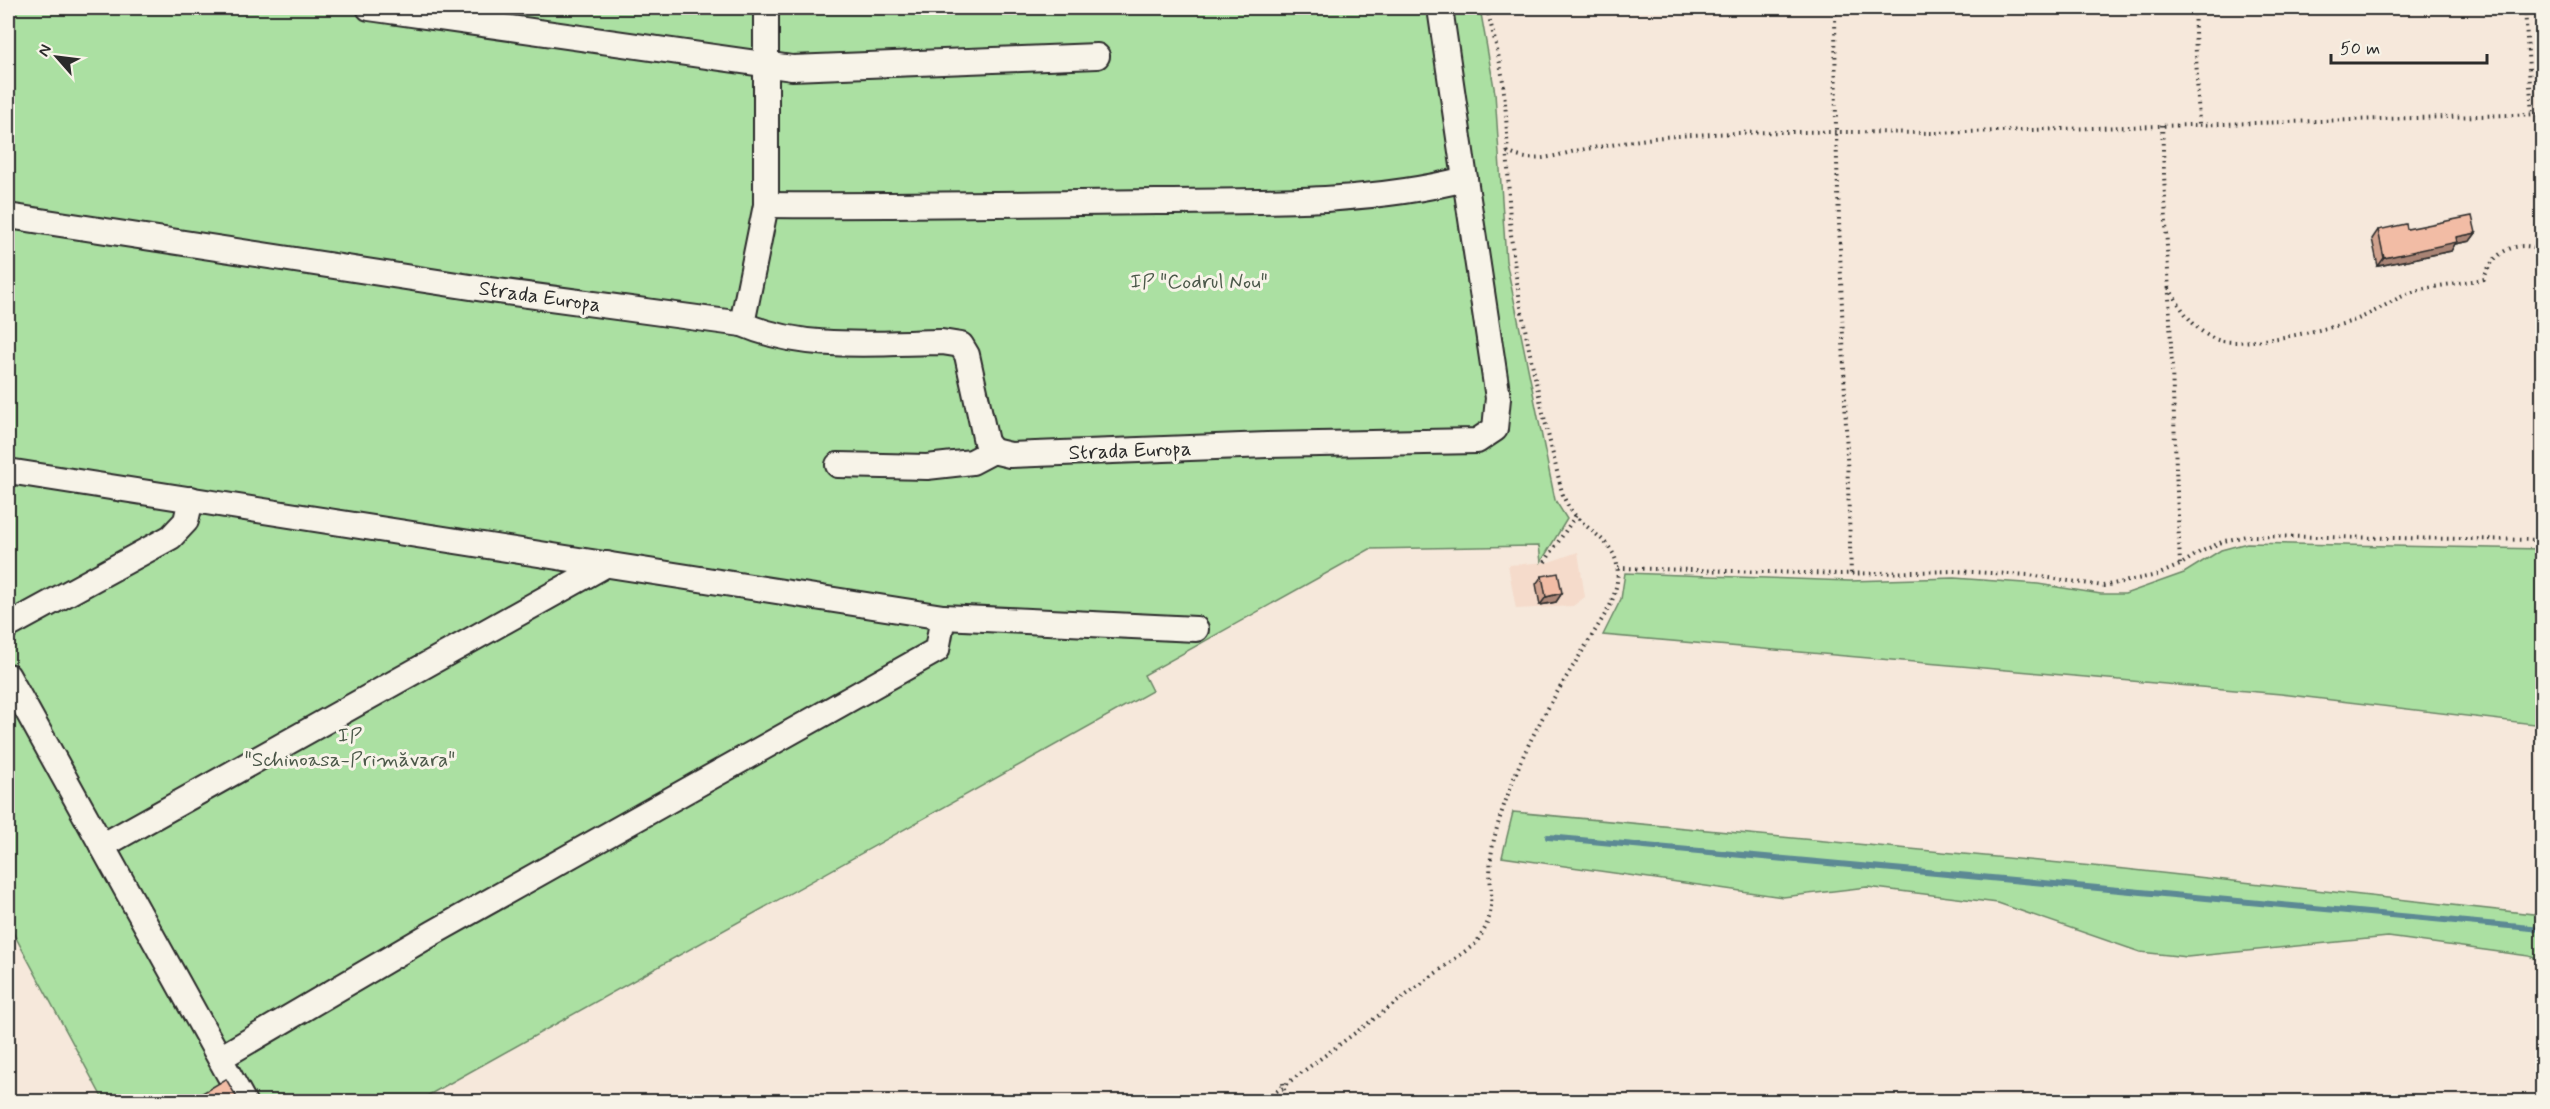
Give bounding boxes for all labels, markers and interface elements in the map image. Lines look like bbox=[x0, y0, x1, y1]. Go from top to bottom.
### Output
north arrow bbox=[27, 27, 87, 87]
scale bar bbox=[2331, 27, 2487, 65]
text: 50 m bbox=[2340, 37, 2380, 61]
text: N bbox=[33, 41, 57, 60]
park label: IP "Codrul Nou" bbox=[1130, 268, 1268, 296]
street label: Strada Europa bbox=[477, 275, 603, 319]
street label: Strada Europa bbox=[1068, 435, 1192, 467]
park label: IP "Schinoasa-Primăvara" bbox=[245, 722, 455, 774]

